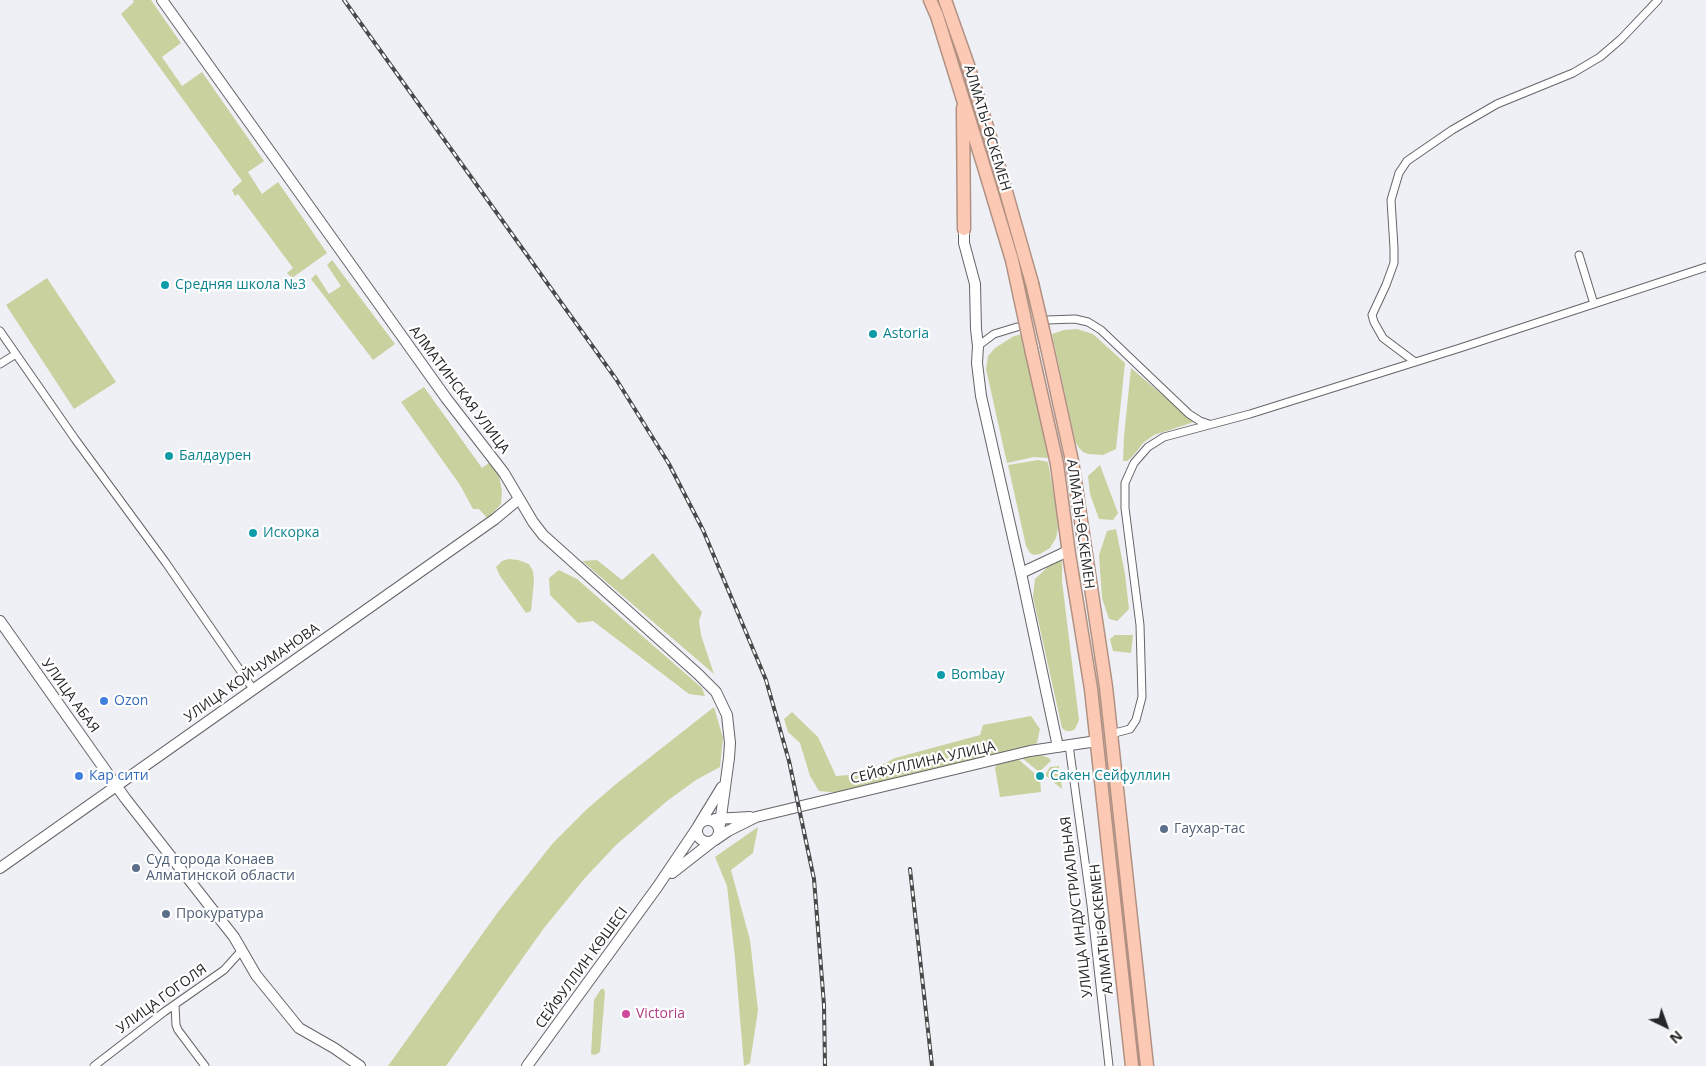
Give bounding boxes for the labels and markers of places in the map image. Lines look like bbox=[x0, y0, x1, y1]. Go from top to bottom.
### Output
place label: Средняя школа №3 bbox=[175, 277, 306, 293]
marker: Средняя школа №3 bbox=[159, 279, 171, 291]
place label: Astoria bbox=[883, 326, 929, 342]
marker: Astoria bbox=[867, 328, 879, 340]
place label: Балдаурен bbox=[179, 448, 251, 464]
marker: Балдаурен bbox=[163, 450, 175, 462]
place label: Искоркa bbox=[263, 525, 320, 541]
marker: Искоркa bbox=[247, 527, 259, 539]
place label: Bombay bbox=[951, 667, 1005, 683]
marker: Bombay bbox=[935, 669, 947, 681]
place label: Ozon bbox=[114, 693, 148, 709]
marker: Ozon bbox=[98, 695, 110, 707]
place label: Кар сити bbox=[89, 768, 149, 784]
place label: Сакен Сейфуллин bbox=[1050, 768, 1171, 784]
marker: Кар сити bbox=[73, 770, 85, 782]
marker: Сакен Сейфуллин bbox=[1034, 770, 1046, 782]
place label: Гаухар-тас bbox=[1174, 821, 1245, 837]
marker: Гаухар-тас bbox=[1158, 823, 1170, 835]
place label: Суд города Конаев Алматинской области bbox=[146, 852, 295, 884]
marker: Суд города Конаев Алматинской области bbox=[130, 862, 142, 874]
place label: Прокуратура bbox=[176, 906, 264, 922]
marker: Прокуратура bbox=[160, 908, 172, 920]
place label: Victoria bbox=[636, 1006, 685, 1022]
marker: Victoria bbox=[620, 1008, 632, 1020]

